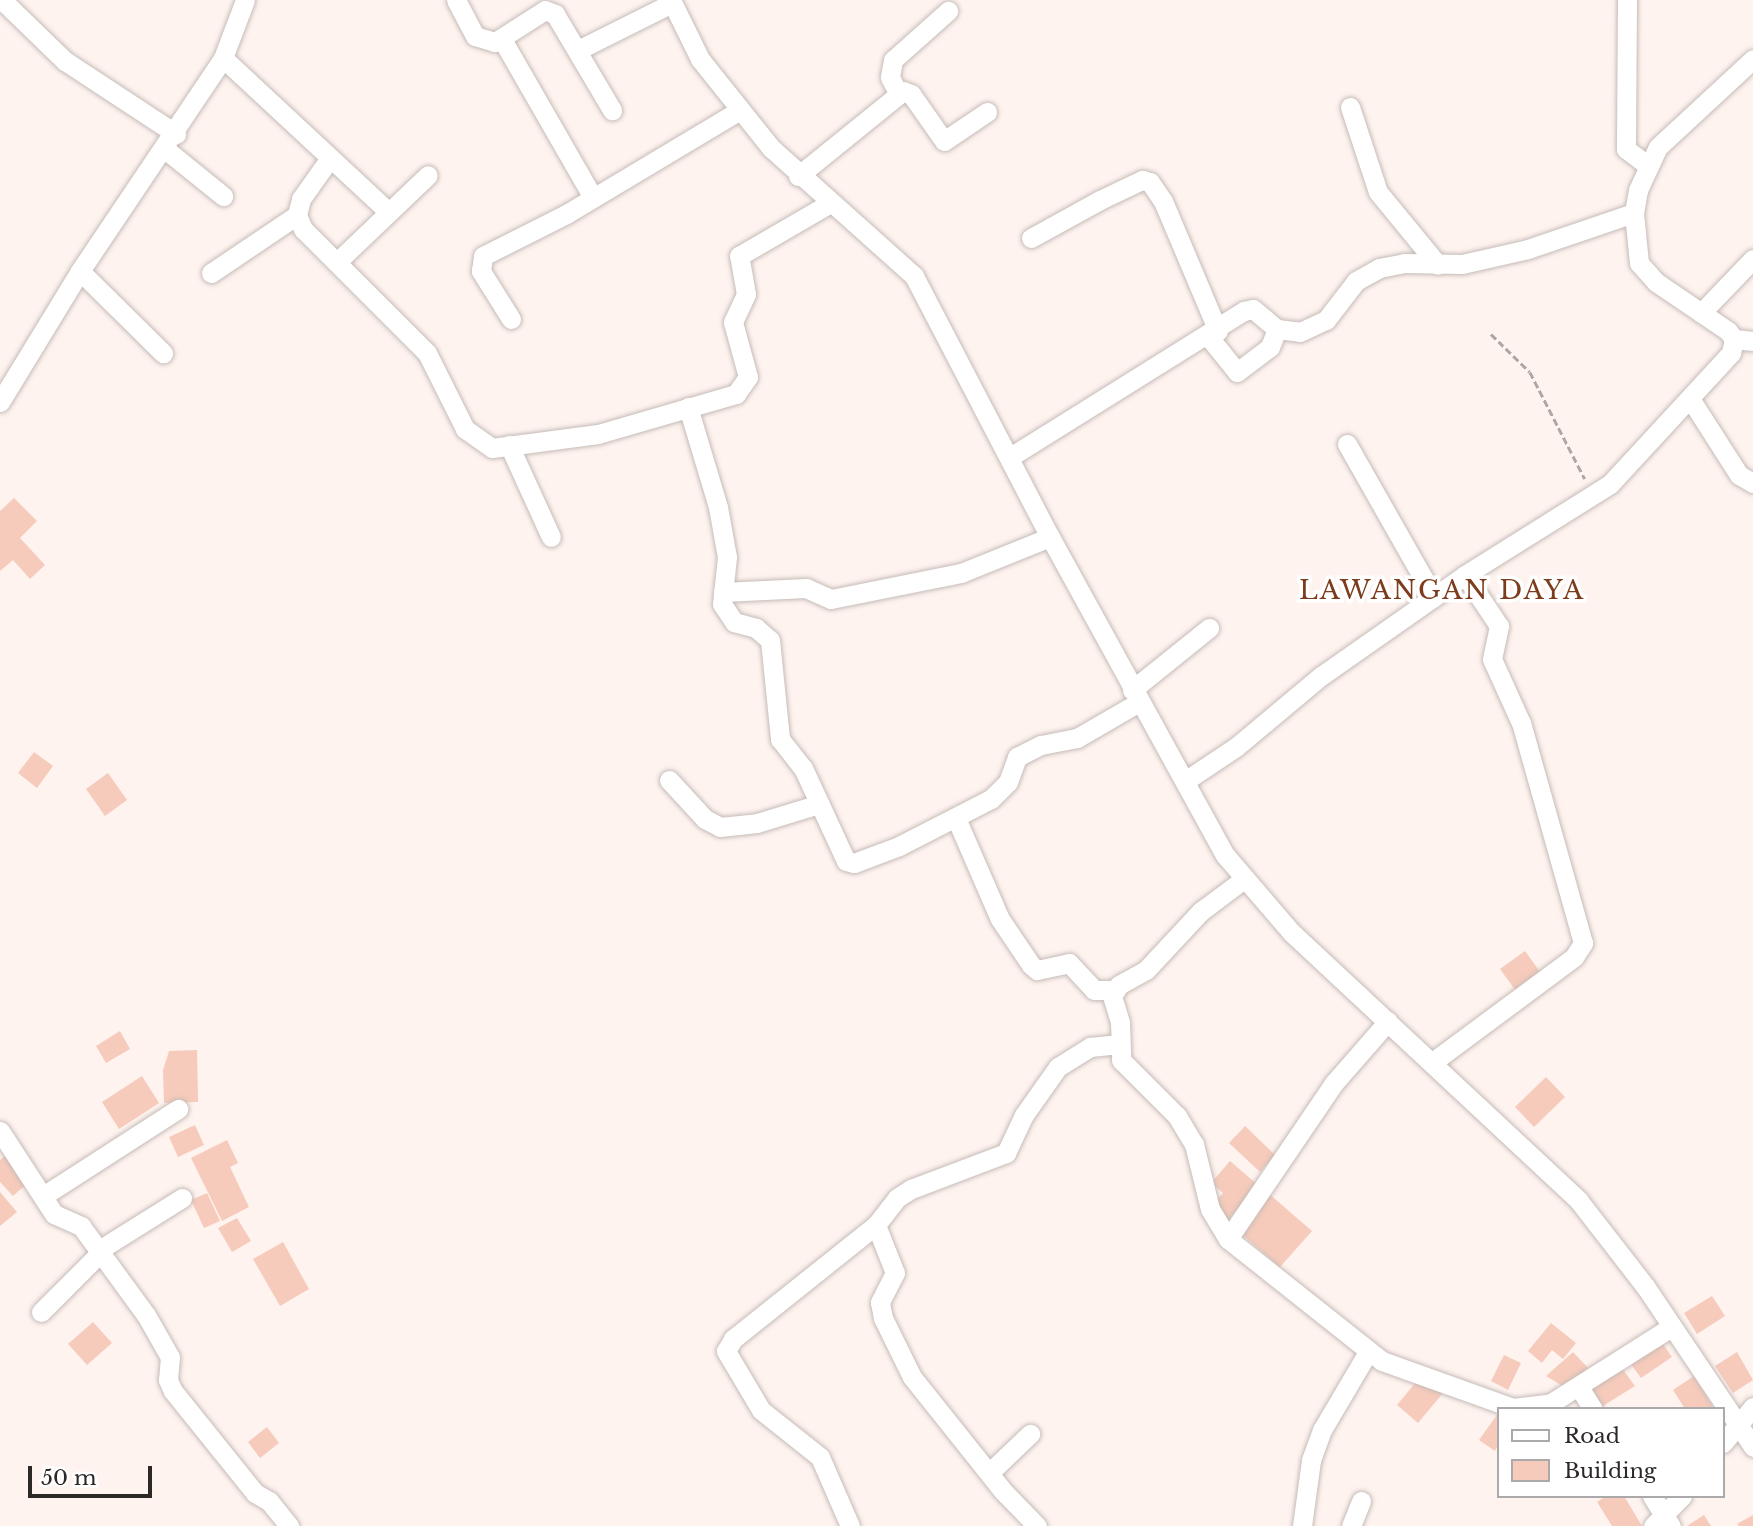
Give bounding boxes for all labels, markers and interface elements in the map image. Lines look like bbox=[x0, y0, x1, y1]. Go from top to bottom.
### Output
district label: LAWANGAN DAYA bbox=[1301, 575, 1583, 607]
legend bbox=[1498, 1407, 1725, 1498]
text: Road bbox=[1564, 1423, 1620, 1449]
scale bar bbox=[32, 1452, 156, 1496]
text: Building bbox=[1564, 1458, 1656, 1484]
text: 50 m bbox=[41, 1465, 96, 1491]

